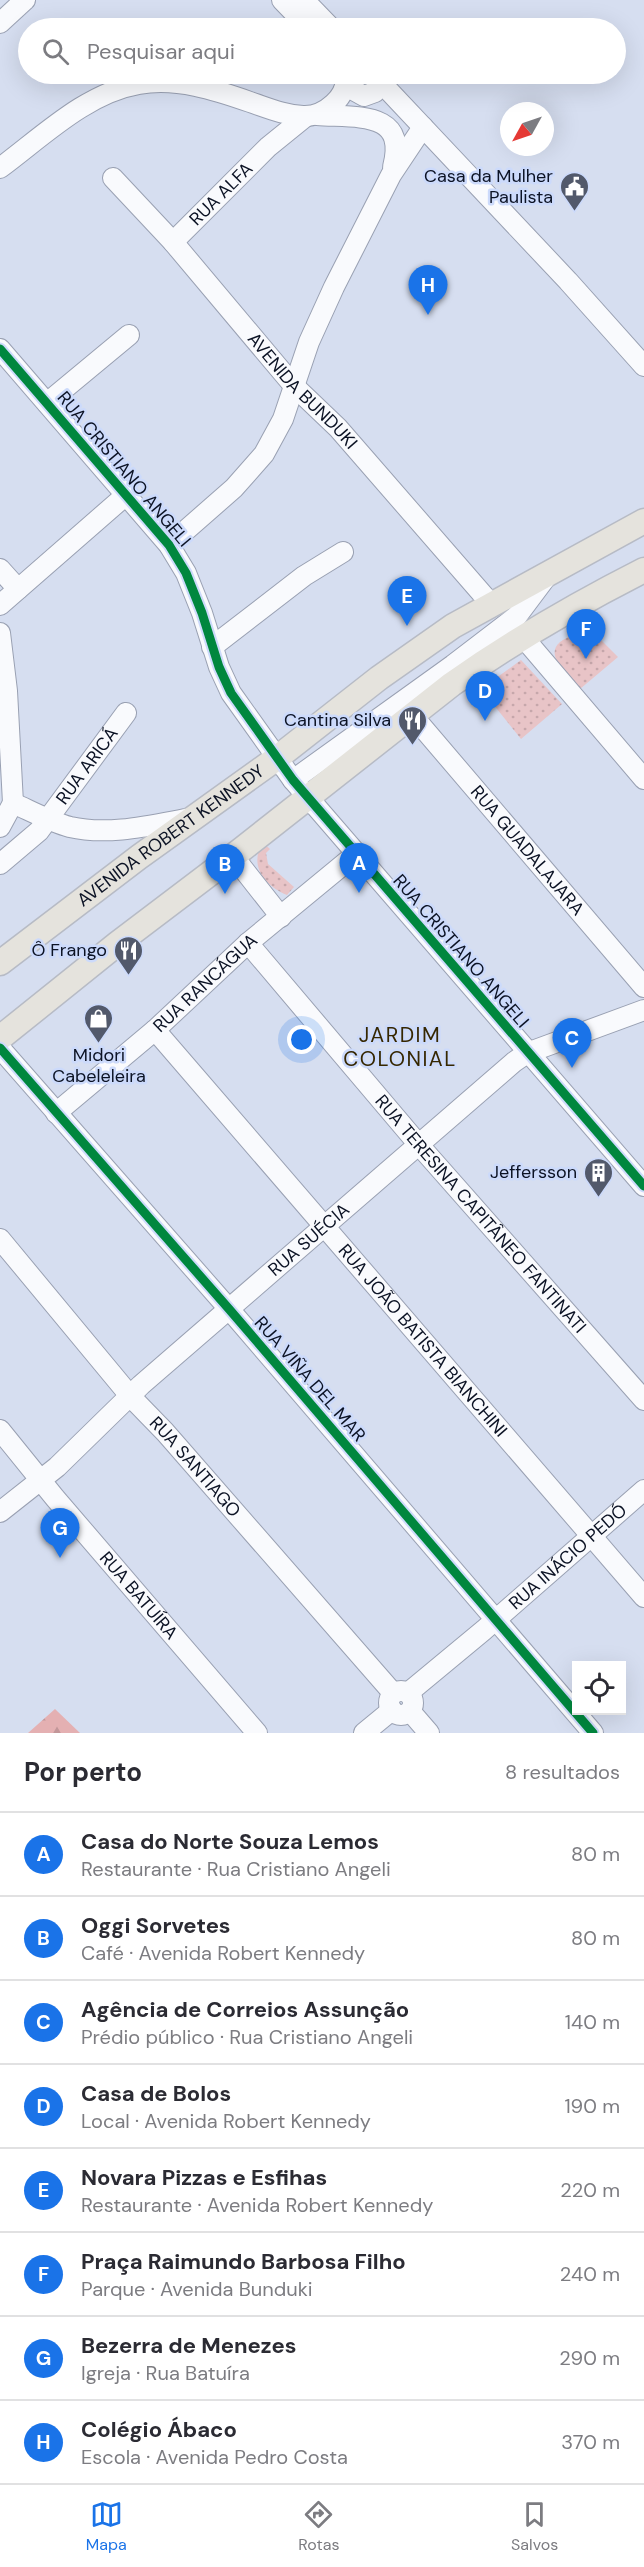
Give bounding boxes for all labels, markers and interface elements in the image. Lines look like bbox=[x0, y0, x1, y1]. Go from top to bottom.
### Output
search box bbox=[18, 18, 626, 84]
icon: search bbox=[39, 35, 72, 68]
text: Pesquisar aqui bbox=[87, 37, 235, 66]
north arrow bbox=[500, 102, 554, 156]
street label: RUA ALFA bbox=[184, 157, 258, 231]
place label: Casa da Mulher Paulista bbox=[424, 164, 553, 209]
public building icon: Casa da Mulher Paulista bbox=[558, 170, 590, 212]
pin: H bbox=[408, 266, 448, 315]
street label: AVENIDA BUNDUKI bbox=[242, 327, 363, 454]
street label: RUA CRISTIANO ANGELI bbox=[52, 386, 196, 552]
pin: E bbox=[388, 576, 426, 626]
pin: F bbox=[566, 610, 606, 659]
pin: D bbox=[466, 672, 504, 721]
restaurant icon: Cantina Silva bbox=[396, 704, 428, 746]
place label: Cantina Silva bbox=[284, 708, 391, 732]
street label: RUA ARICÁ bbox=[51, 722, 123, 809]
street label: AVENIDA ROBERT KENNEDY bbox=[72, 761, 268, 911]
street label: RUA GUADALAJARA bbox=[465, 780, 590, 920]
pin: B bbox=[206, 844, 244, 894]
pin: A bbox=[340, 844, 378, 893]
street label: RUA CRISTIANO ANGELI bbox=[388, 869, 534, 1033]
street label: RUA RANCÁGUA bbox=[148, 928, 262, 1038]
restaurant icon: Ô Frango bbox=[112, 934, 144, 976]
place label: Ô Frango bbox=[32, 938, 107, 962]
shop icon: Midori Cabeleleira bbox=[83, 1002, 115, 1044]
pin: C bbox=[552, 1018, 592, 1068]
district label: JARDIM COLONIAL bbox=[343, 1021, 457, 1073]
your location bbox=[287, 1025, 316, 1054]
place label: Midori Cabeleleira bbox=[52, 1043, 146, 1088]
street label: RUA TERESINA CAPITÂNEO FANTINATI bbox=[370, 1090, 591, 1338]
building icon: Jeffersson bbox=[582, 1156, 614, 1198]
place label: Jeffersson bbox=[490, 1160, 577, 1184]
street label: RUA SUÉCIA bbox=[263, 1198, 355, 1282]
street label: RUA JOÃO BATISTA BIANCHINI bbox=[333, 1239, 513, 1442]
street label: RUA VIÑA DEL MAR bbox=[249, 1311, 371, 1447]
street label: RUA SANTIAGO bbox=[144, 1411, 246, 1522]
street label: RUA INÁCIO PEDÓ bbox=[504, 1498, 632, 1615]
pin: G bbox=[40, 1508, 80, 1558]
street label: RUA BATUÍRA bbox=[94, 1546, 183, 1645]
map controls bbox=[572, 1661, 626, 1715]
button: locate bbox=[572, 1661, 626, 1715]
text: Por perto bbox=[24, 1755, 142, 1789]
text: 8 resultados bbox=[505, 1759, 620, 1785]
text: Casa do Norte Souza Lemos bbox=[81, 1827, 379, 1856]
text: A bbox=[36, 1841, 51, 1867]
text: 80 m bbox=[571, 1841, 620, 1867]
text: Restaurante · Rua Cristiano Angeli bbox=[81, 1856, 391, 1882]
text: Oggi Sorvetes bbox=[81, 1911, 231, 1940]
text: B bbox=[37, 1925, 50, 1951]
text: 80 m bbox=[571, 1925, 620, 1951]
text: Café · Avenida Robert Kennedy bbox=[81, 1940, 365, 1966]
text: Agência de Correios Assunção bbox=[81, 1995, 409, 2024]
text: C bbox=[36, 2009, 51, 2035]
text: 140 m bbox=[565, 2009, 620, 2035]
text: Prédio público · Rua Cristiano Angeli bbox=[81, 2024, 413, 2050]
text: Casa de Bolos bbox=[81, 2079, 231, 2108]
text: D bbox=[36, 2093, 51, 2119]
text: 190 m bbox=[564, 2093, 620, 2119]
text: Local · Avenida Robert Kennedy bbox=[81, 2108, 371, 2134]
text: Novara Pizzas e Esfihas bbox=[81, 2163, 327, 2192]
text: E bbox=[38, 2177, 49, 2203]
text: 220 m bbox=[560, 2177, 620, 2203]
text: Restaurante · Avenida Robert Kennedy bbox=[81, 2192, 433, 2218]
text: Praça Raimundo Barbosa Filho bbox=[81, 2247, 406, 2276]
text: F bbox=[38, 2261, 49, 2287]
text: 240 m bbox=[560, 2261, 620, 2287]
text: Parque · Avenida Bunduki bbox=[81, 2276, 313, 2302]
text: Bezerra de Menezes bbox=[81, 2331, 296, 2360]
text: G bbox=[36, 2345, 51, 2371]
text: 290 m bbox=[559, 2345, 620, 2371]
text: Igreja · Rua Batuíra bbox=[81, 2360, 250, 2386]
text: Colégio Ábaco bbox=[81, 2415, 237, 2444]
text: H bbox=[36, 2429, 51, 2455]
text: 370 m bbox=[561, 2429, 620, 2455]
text: Escola · Avenida Pedro Costa bbox=[81, 2444, 348, 2470]
tab: Mapa bbox=[86, 2498, 127, 2555]
tab: Rotas bbox=[298, 2498, 339, 2555]
tab: Salvos bbox=[511, 2498, 558, 2555]

